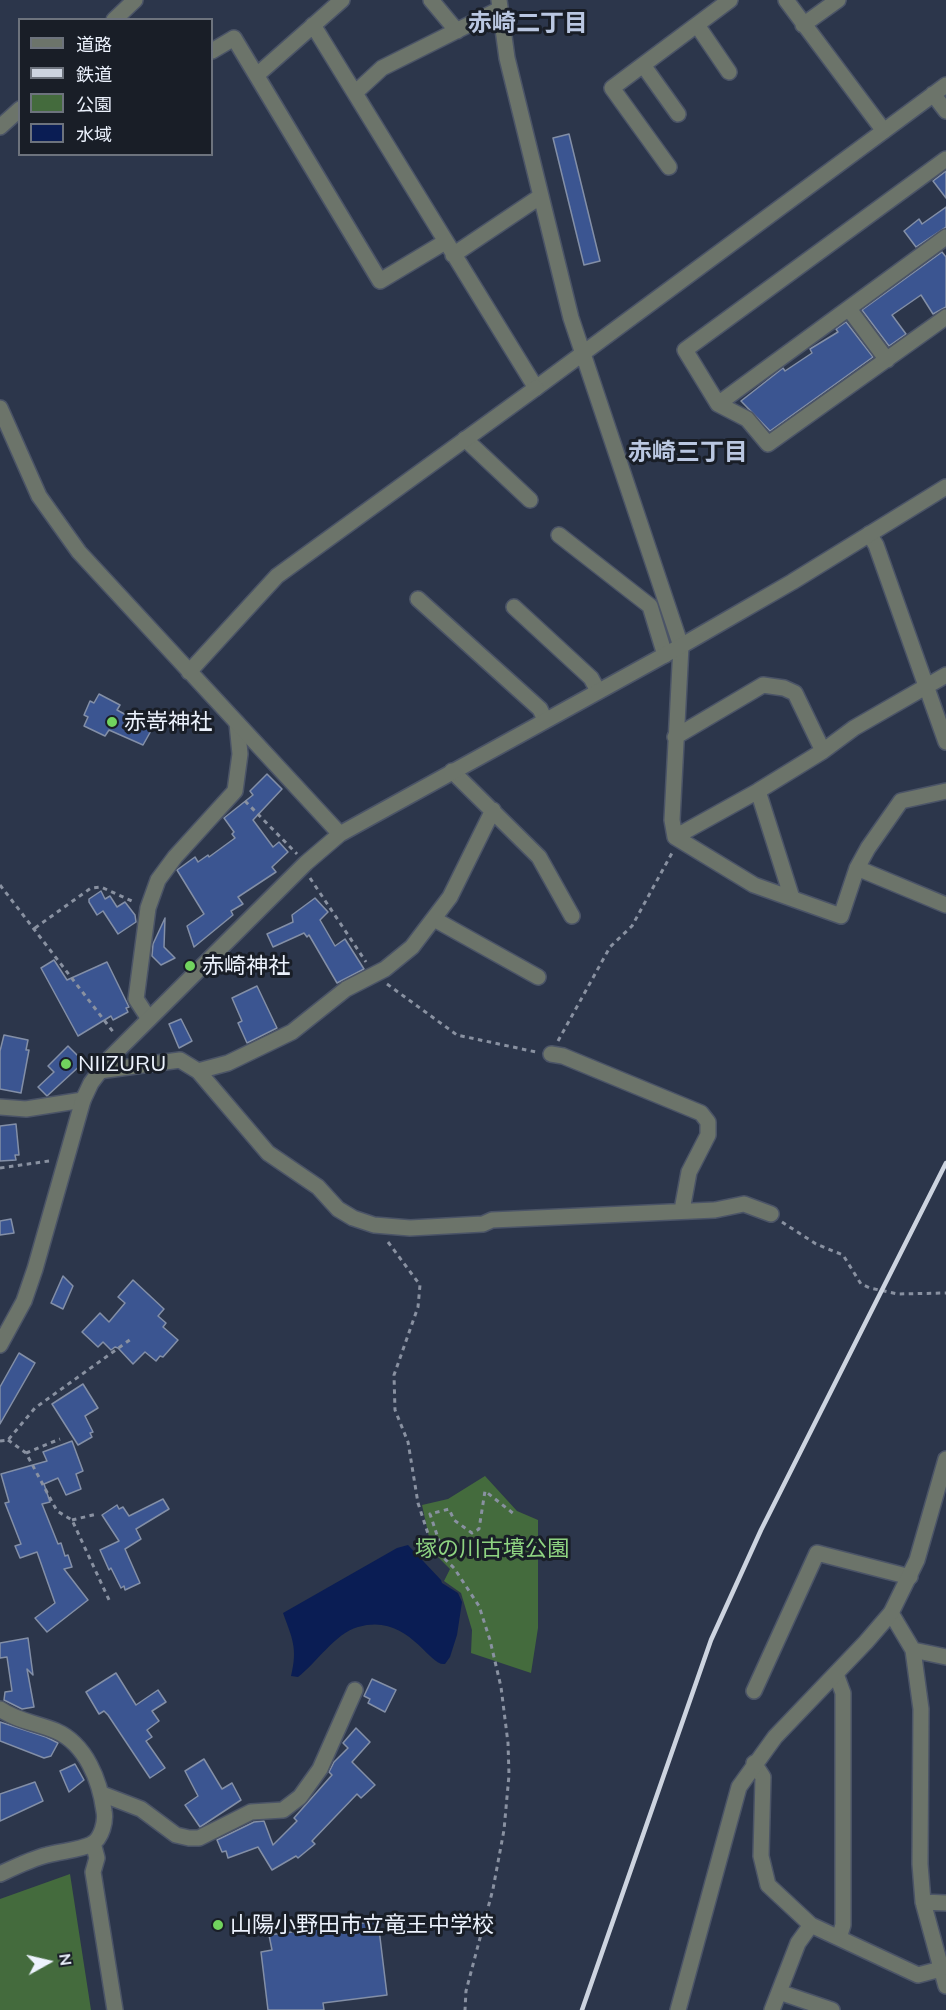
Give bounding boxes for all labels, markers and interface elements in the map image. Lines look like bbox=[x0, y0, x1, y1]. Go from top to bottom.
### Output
district label: 赤崎二丁目 bbox=[468, 10, 588, 38]
legend bbox=[18, 18, 213, 156]
text: 道路 bbox=[76, 33, 112, 56]
text: 鉄道 bbox=[76, 63, 112, 86]
text: 公園 bbox=[76, 93, 112, 116]
text: 水域 bbox=[76, 123, 112, 146]
district label: 赤崎三丁目 bbox=[628, 439, 748, 467]
place label: 赤嵜神社 bbox=[124, 709, 212, 735]
marker: 赤嵜神社 bbox=[105, 715, 119, 729]
place label: 赤崎神社 bbox=[202, 953, 290, 979]
marker: 赤崎神社 bbox=[183, 959, 197, 973]
place label: NIIZURU bbox=[78, 1051, 166, 1077]
marker: NIIZURU bbox=[59, 1057, 73, 1071]
park label: 塚の川古墳公園 bbox=[415, 1536, 569, 1562]
place label: 山陽小野田市立竜王中学校 bbox=[230, 1912, 494, 1938]
marker: 山陽小野田市立竜王中学校 bbox=[211, 1918, 225, 1932]
north arrow bbox=[18, 1932, 78, 1992]
text: N bbox=[55, 1952, 77, 1967]

